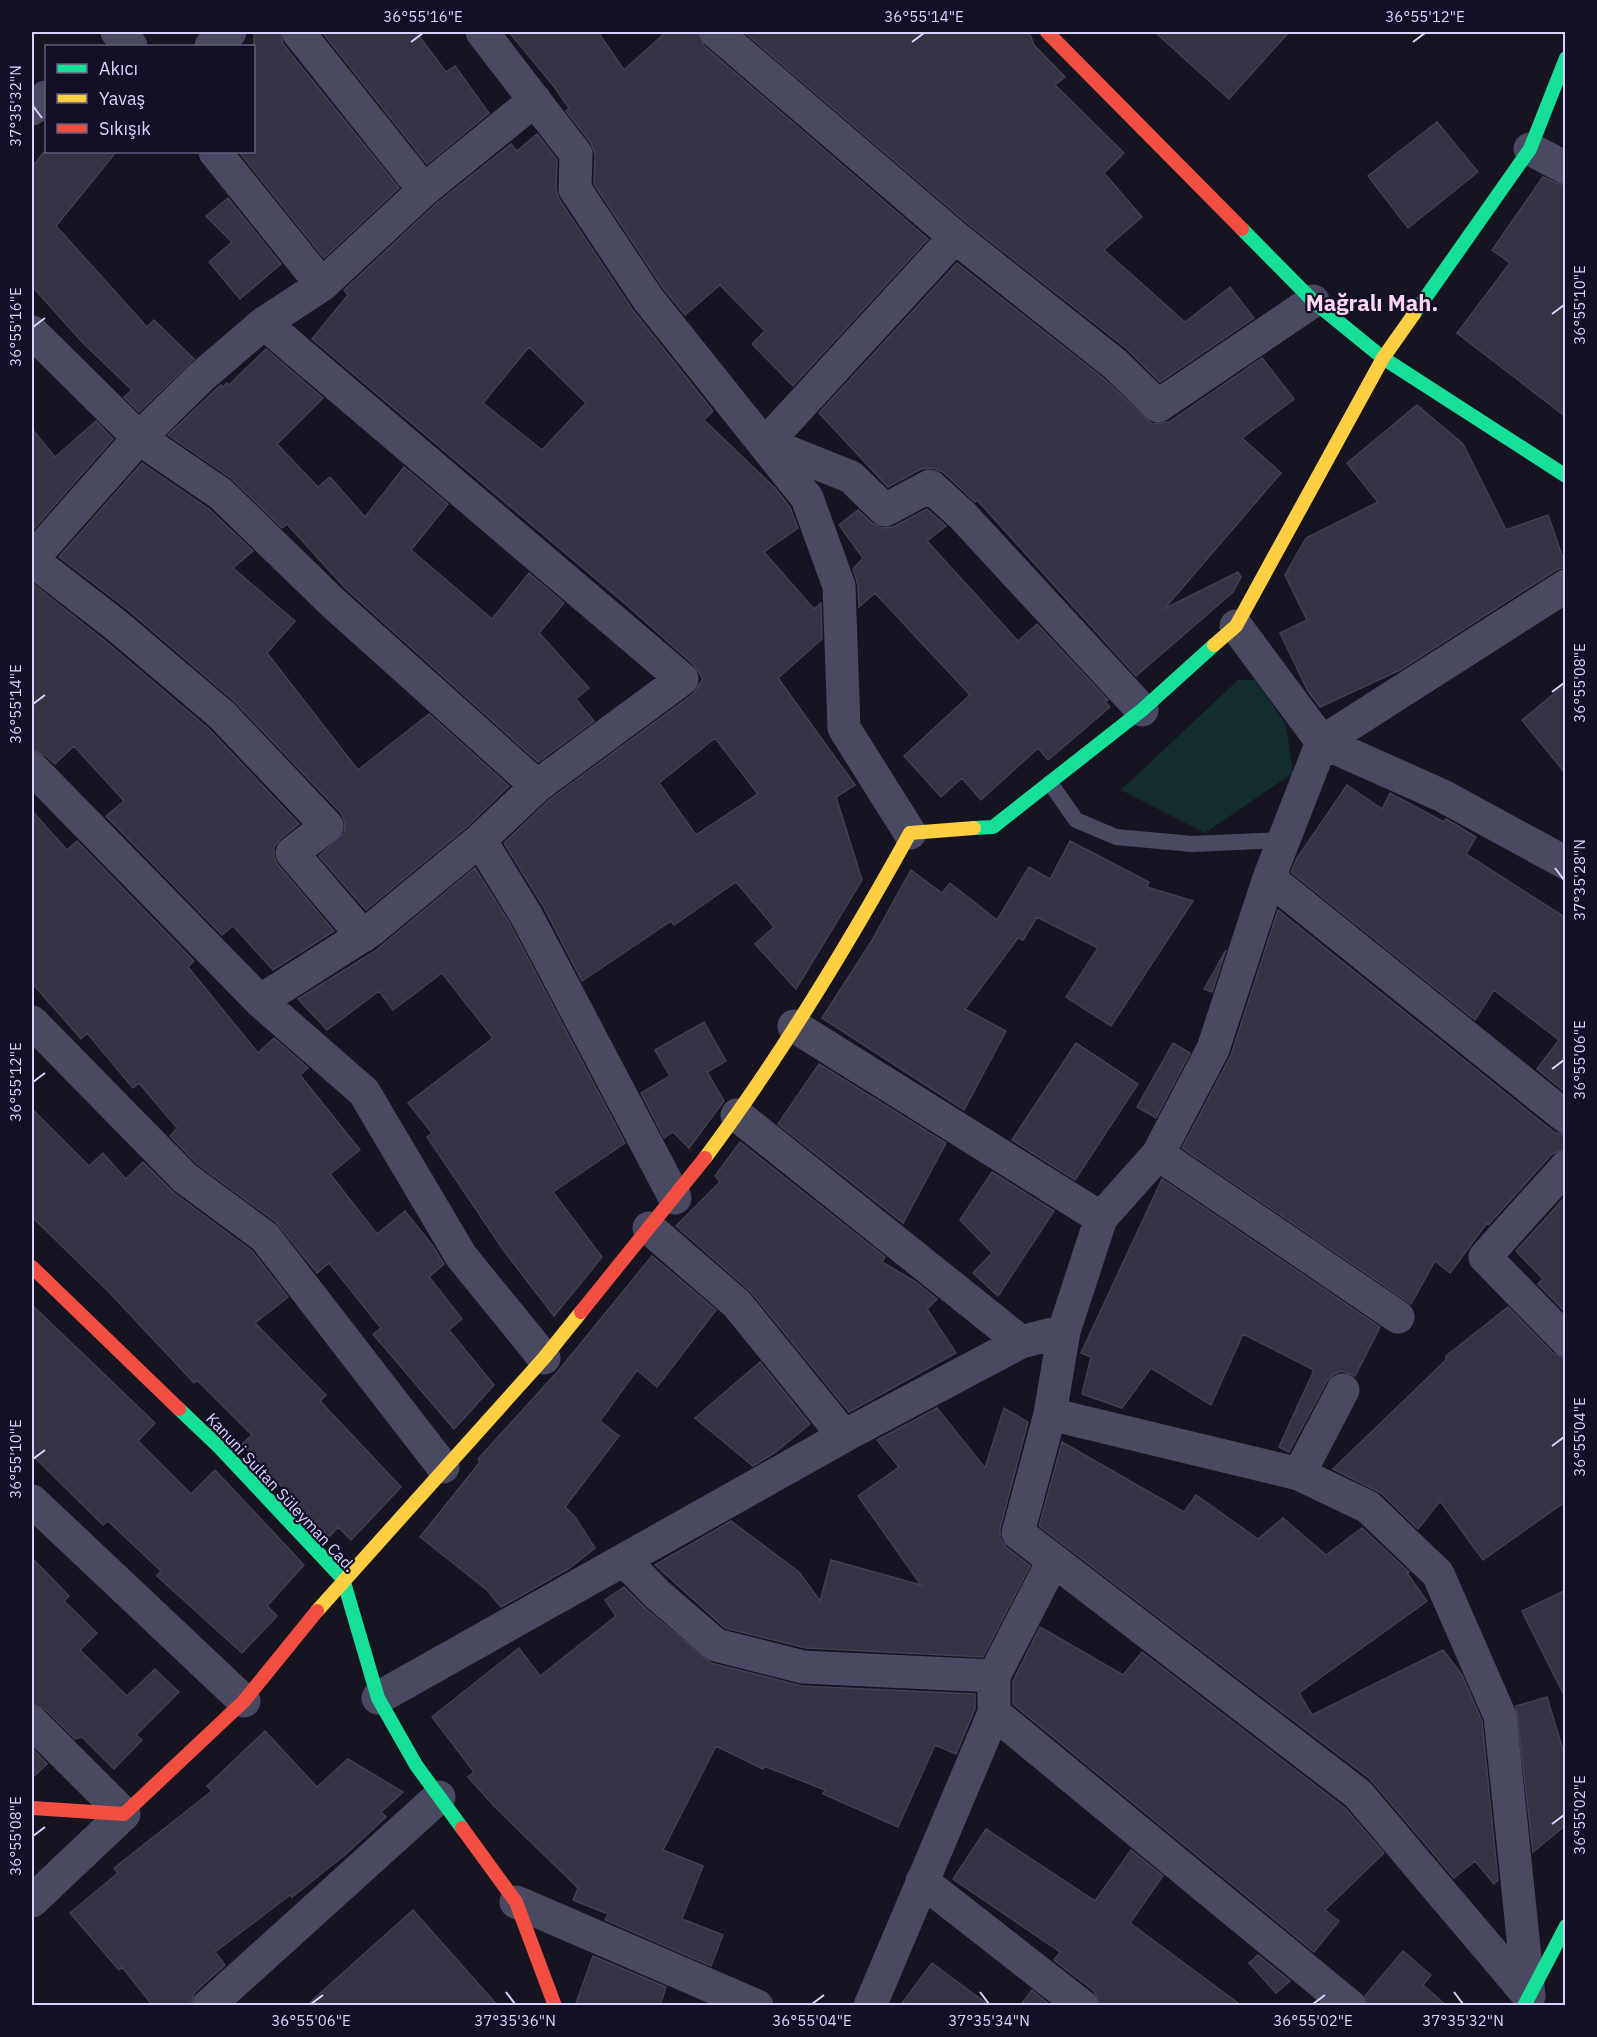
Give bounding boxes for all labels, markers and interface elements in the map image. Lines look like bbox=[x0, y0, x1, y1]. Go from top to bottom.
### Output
text: 36°55'16"E bbox=[383, 7, 463, 26]
text: 36°55'14"E bbox=[884, 7, 964, 26]
text: 36°55'12"E bbox=[1385, 7, 1465, 26]
legend bbox=[45, 45, 255, 153]
text: Akıcı bbox=[99, 57, 138, 80]
text: 37°35'32"N bbox=[6, 65, 25, 147]
text: Yavaş bbox=[99, 87, 145, 110]
text: Sıkışık bbox=[99, 117, 151, 140]
text: 36°55'10"E bbox=[1570, 265, 1589, 345]
text: 36°55'16"E bbox=[6, 287, 25, 367]
district label: Mağralı Mah. bbox=[1306, 288, 1438, 317]
text: 36°55'08"E bbox=[1570, 643, 1589, 723]
text: 36°55'14"E bbox=[6, 664, 25, 744]
text: 37°35'28"N bbox=[1570, 839, 1589, 921]
text: 36°55'06"E bbox=[1570, 1020, 1589, 1100]
text: 36°55'12"E bbox=[6, 1042, 25, 1122]
text: 36°55'04"E bbox=[1570, 1397, 1589, 1477]
street label: Kanuni Sultan Süleyman Cad. bbox=[202, 1408, 360, 1576]
text: 36°55'10"E bbox=[6, 1419, 25, 1499]
text: 36°55'02"E bbox=[1570, 1775, 1589, 1855]
text: 36°55'08"E bbox=[6, 1796, 25, 1876]
text: 36°55'06"E bbox=[271, 2011, 351, 2030]
text: 37°35'36"N bbox=[474, 2011, 556, 2030]
text: 36°55'04"E bbox=[772, 2011, 852, 2030]
text: 37°35'34"N bbox=[948, 2011, 1030, 2030]
text: 36°55'02"E bbox=[1273, 2011, 1353, 2030]
text: 37°35'32"N bbox=[1422, 2011, 1504, 2030]

